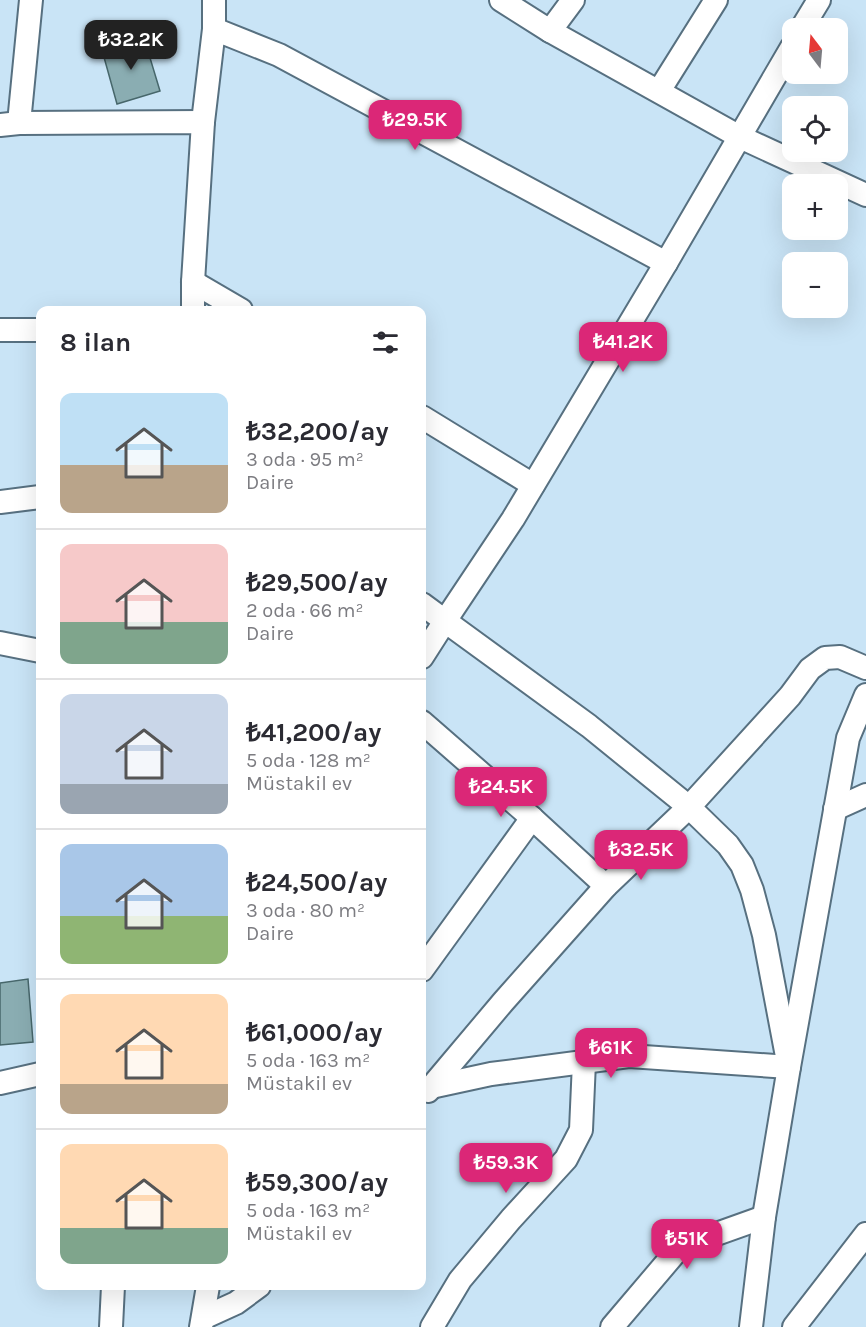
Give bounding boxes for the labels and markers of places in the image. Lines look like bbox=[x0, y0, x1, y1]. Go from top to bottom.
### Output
pin: ₺32.2K bbox=[82, 20, 180, 71]
pin: ₺29.5K bbox=[366, 100, 464, 151]
pin: ₺41.2K bbox=[574, 322, 672, 373]
pin: ₺24.5K bbox=[452, 767, 550, 818]
pin: ₺32.5K bbox=[592, 830, 690, 881]
pin: ₺61K bbox=[575, 1028, 647, 1079]
pin: ₺59.3K bbox=[457, 1143, 555, 1194]
pin: ₺51K bbox=[651, 1219, 723, 1270]

